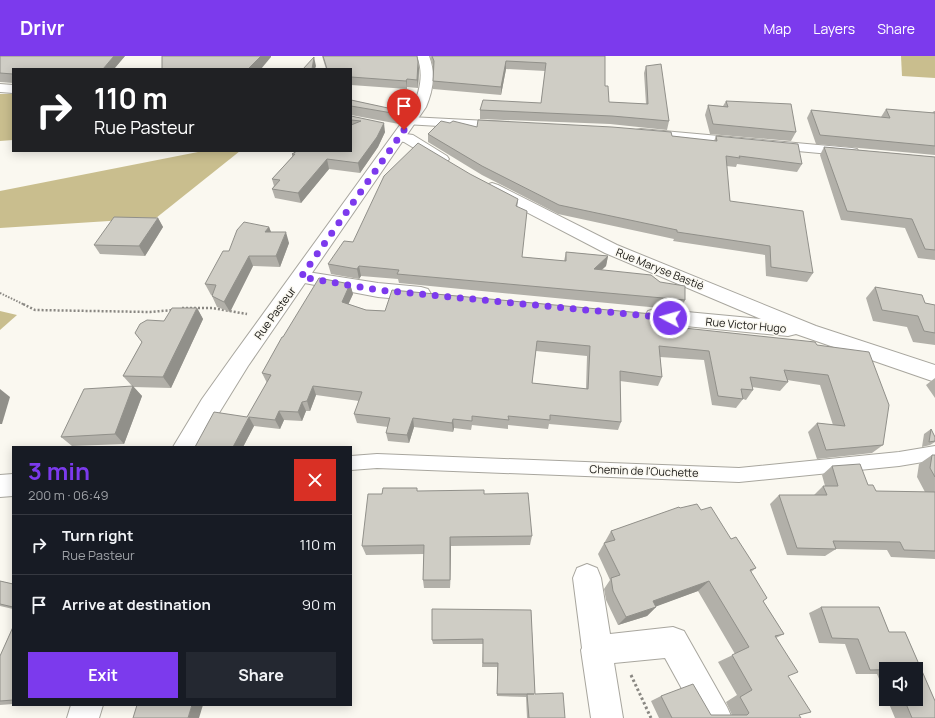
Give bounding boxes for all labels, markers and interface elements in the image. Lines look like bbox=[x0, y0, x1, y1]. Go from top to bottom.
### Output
text: Drivr bbox=[20, 15, 64, 41]
text: Map bbox=[763, 19, 791, 38]
text: Layers bbox=[813, 19, 855, 38]
text: Share bbox=[877, 19, 915, 38]
text: 110 m bbox=[94, 79, 168, 117]
icon: right bbox=[28, 84, 80, 136]
pin bbox=[387, 89, 421, 130]
icon: arrive bbox=[393, 95, 415, 117]
text: Rue Pasteur bbox=[94, 115, 195, 139]
street label: Rue Maryse Bastié bbox=[614, 244, 707, 293]
street label: Rue Pasteur bbox=[250, 283, 299, 342]
position arrow bbox=[649, 297, 691, 339]
street label: Rue Victor Hugo bbox=[705, 313, 788, 336]
text: 3 min bbox=[28, 454, 90, 487]
button: close bbox=[294, 459, 336, 501]
street label: Chemin de l'Ouchette bbox=[589, 461, 699, 480]
text: 200 m · 06:49 bbox=[28, 486, 109, 504]
text: Turn right bbox=[62, 525, 133, 546]
icon: right bbox=[28, 534, 50, 556]
text: 110 m bbox=[299, 534, 336, 555]
text: Rue Pasteur bbox=[62, 546, 135, 564]
icon: arrive bbox=[28, 594, 50, 616]
text: Arrive at destination bbox=[62, 594, 211, 615]
text: 90 m bbox=[302, 594, 336, 615]
button: Exit bbox=[28, 652, 178, 698]
button: Share bbox=[186, 652, 336, 698]
map controls bbox=[879, 662, 923, 706]
button: sound bbox=[879, 662, 923, 706]

